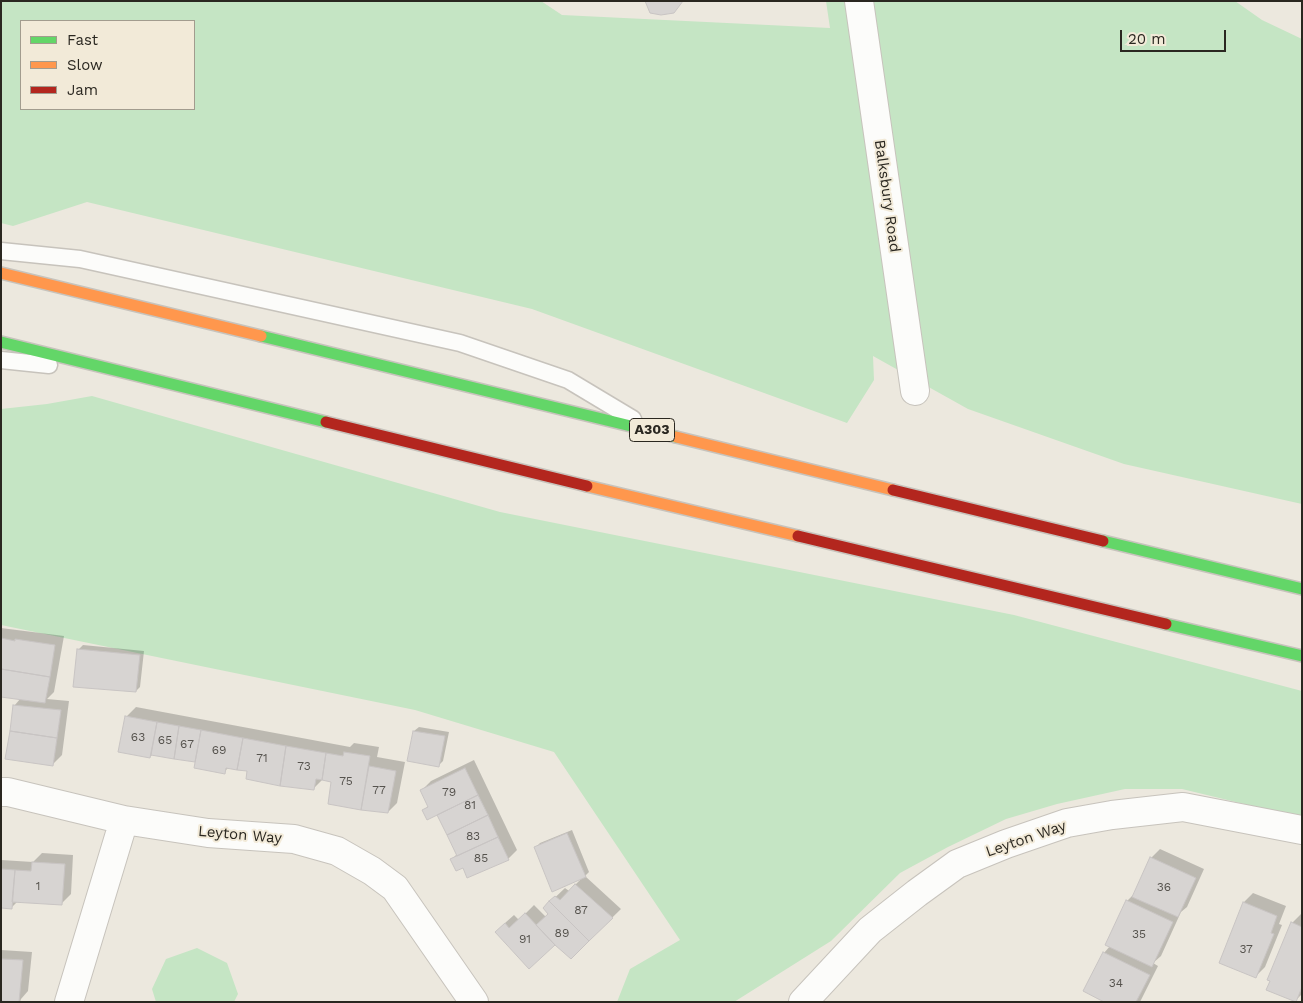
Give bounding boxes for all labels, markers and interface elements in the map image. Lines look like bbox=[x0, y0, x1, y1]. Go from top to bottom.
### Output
legend bbox=[20, 20, 195, 110]
scale bar bbox=[1123, 20, 1229, 52]
text: 20 m bbox=[1128, 30, 1166, 48]
text: Fast bbox=[67, 31, 98, 49]
text: Slow bbox=[67, 56, 103, 74]
text: Jam bbox=[67, 81, 98, 99]
street label: Balksbury Road bbox=[870, 139, 904, 253]
road number: A303 bbox=[630, 418, 674, 442]
house number: 63 bbox=[131, 730, 145, 744]
house number: 65 bbox=[158, 733, 172, 747]
house number: 67 bbox=[180, 737, 194, 751]
house number: 69 bbox=[212, 743, 226, 757]
house number: 71 bbox=[256, 751, 268, 765]
house number: 73 bbox=[297, 759, 311, 773]
house number: 75 bbox=[339, 774, 353, 788]
house number: 77 bbox=[372, 783, 386, 797]
house number: 79 bbox=[442, 785, 456, 799]
house number: 81 bbox=[464, 798, 476, 812]
street label: Leyton Way bbox=[983, 817, 1069, 861]
street label: Leyton Way bbox=[197, 822, 283, 848]
house number: 83 bbox=[466, 829, 480, 843]
house number: 85 bbox=[474, 851, 488, 865]
house number: 1 bbox=[36, 879, 40, 893]
house number: 36 bbox=[1157, 880, 1171, 894]
house number: 87 bbox=[574, 903, 588, 917]
house number: 89 bbox=[555, 926, 569, 940]
house number: 35 bbox=[1132, 927, 1146, 941]
house number: 91 bbox=[519, 932, 531, 946]
house number: 37 bbox=[1239, 942, 1253, 956]
house number: 34 bbox=[1109, 976, 1123, 990]

